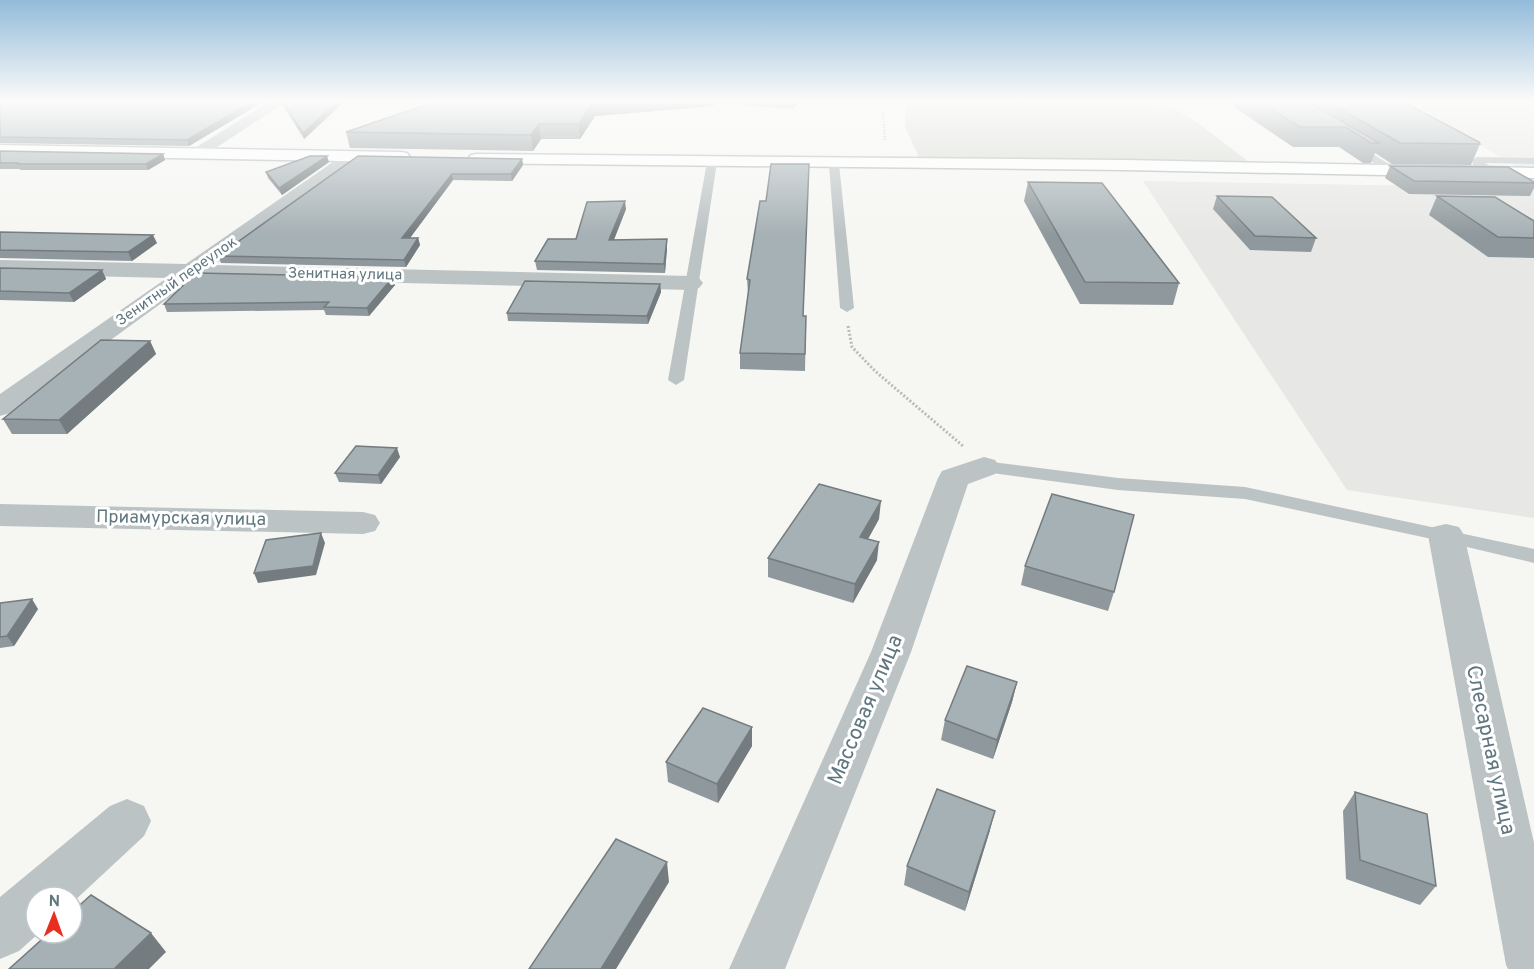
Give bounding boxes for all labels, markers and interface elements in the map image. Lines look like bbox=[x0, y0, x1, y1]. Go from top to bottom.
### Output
street label: Зенитный переулок bbox=[113, 233, 241, 331]
street label: Зенитная улица bbox=[288, 265, 402, 285]
street label: Приамурская улица bbox=[96, 506, 266, 532]
street label: Массовая улица bbox=[822, 631, 910, 789]
street label: Слесарная улица bbox=[1459, 663, 1521, 837]
north arrow bbox=[24, 885, 84, 945]
text: N bbox=[48, 892, 60, 912]

